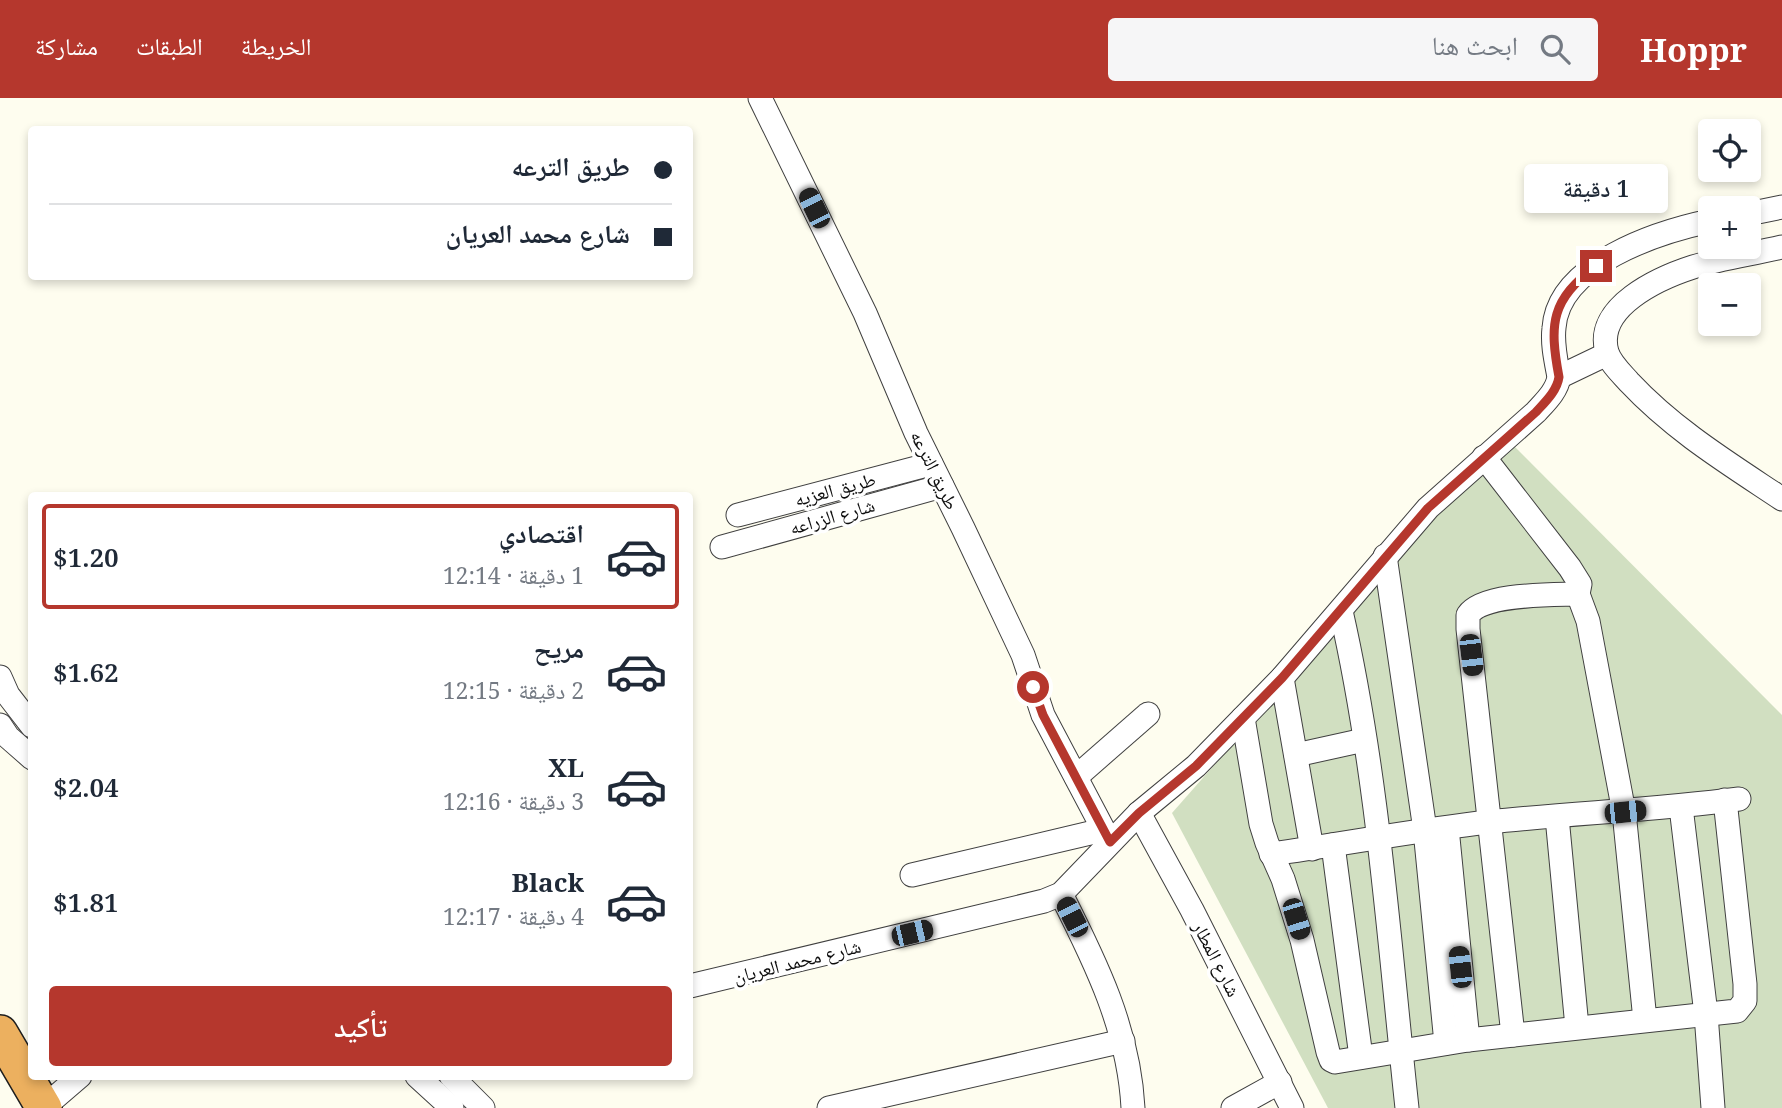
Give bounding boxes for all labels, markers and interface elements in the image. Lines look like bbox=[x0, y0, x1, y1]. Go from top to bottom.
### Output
search box bbox=[1108, 18, 1598, 81]
text: ابحث هنا bbox=[1432, 27, 1518, 63]
text: Hoppr bbox=[1640, 27, 1747, 72]
text: مشاركة bbox=[35, 29, 98, 62]
text: الطبقات bbox=[136, 29, 203, 62]
text: الخريطة bbox=[241, 29, 311, 62]
icon: search bbox=[1536, 30, 1574, 68]
map controls bbox=[1698, 119, 1761, 336]
button: locate bbox=[1698, 119, 1761, 182]
text: طريق الترعه bbox=[511, 148, 630, 184]
callout: 1 دقيقة bbox=[1524, 164, 1668, 214]
text: 1 دقيقة bbox=[1563, 172, 1629, 204]
car bbox=[796, 185, 833, 231]
button: + bbox=[1698, 196, 1761, 259]
text: شارع محمد العريان bbox=[446, 215, 630, 251]
route end bbox=[1580, 250, 1612, 282]
button: − bbox=[1698, 273, 1761, 336]
street label: طريق الترعه bbox=[905, 426, 965, 514]
street label: طريق العزيه bbox=[792, 466, 878, 512]
street label: شارع الزراعه bbox=[786, 491, 878, 541]
text: اقتصادي bbox=[499, 515, 584, 551]
icon: car bbox=[605, 525, 668, 588]
text: $1.20 bbox=[53, 539, 119, 575]
text: 1 دقيقة · 12:14 bbox=[443, 559, 584, 591]
text: مريح bbox=[534, 630, 584, 666]
car bbox=[1459, 633, 1484, 677]
icon: car bbox=[605, 640, 668, 703]
text: $1.62 bbox=[53, 654, 119, 690]
route start bbox=[1017, 671, 1049, 703]
text: 2 دقيقة · 12:15 bbox=[443, 674, 584, 706]
text: XL bbox=[548, 749, 584, 785]
icon: car bbox=[605, 755, 668, 818]
text: $2.04 bbox=[53, 769, 119, 805]
text: 3 دقيقة · 12:16 bbox=[443, 785, 584, 817]
car bbox=[1604, 799, 1647, 825]
text: Black bbox=[512, 864, 584, 900]
icon: car bbox=[605, 870, 668, 933]
text: $1.81 bbox=[53, 884, 119, 920]
car bbox=[1054, 894, 1091, 940]
car bbox=[1280, 896, 1313, 942]
text: 4 دقيقة · 12:17 bbox=[443, 900, 584, 932]
street label: شارع المطار bbox=[1186, 916, 1247, 1001]
car bbox=[890, 918, 935, 948]
street label: شارع محمد العريان bbox=[730, 933, 864, 989]
car bbox=[1448, 945, 1473, 989]
button: تأكيد bbox=[49, 986, 672, 1066]

